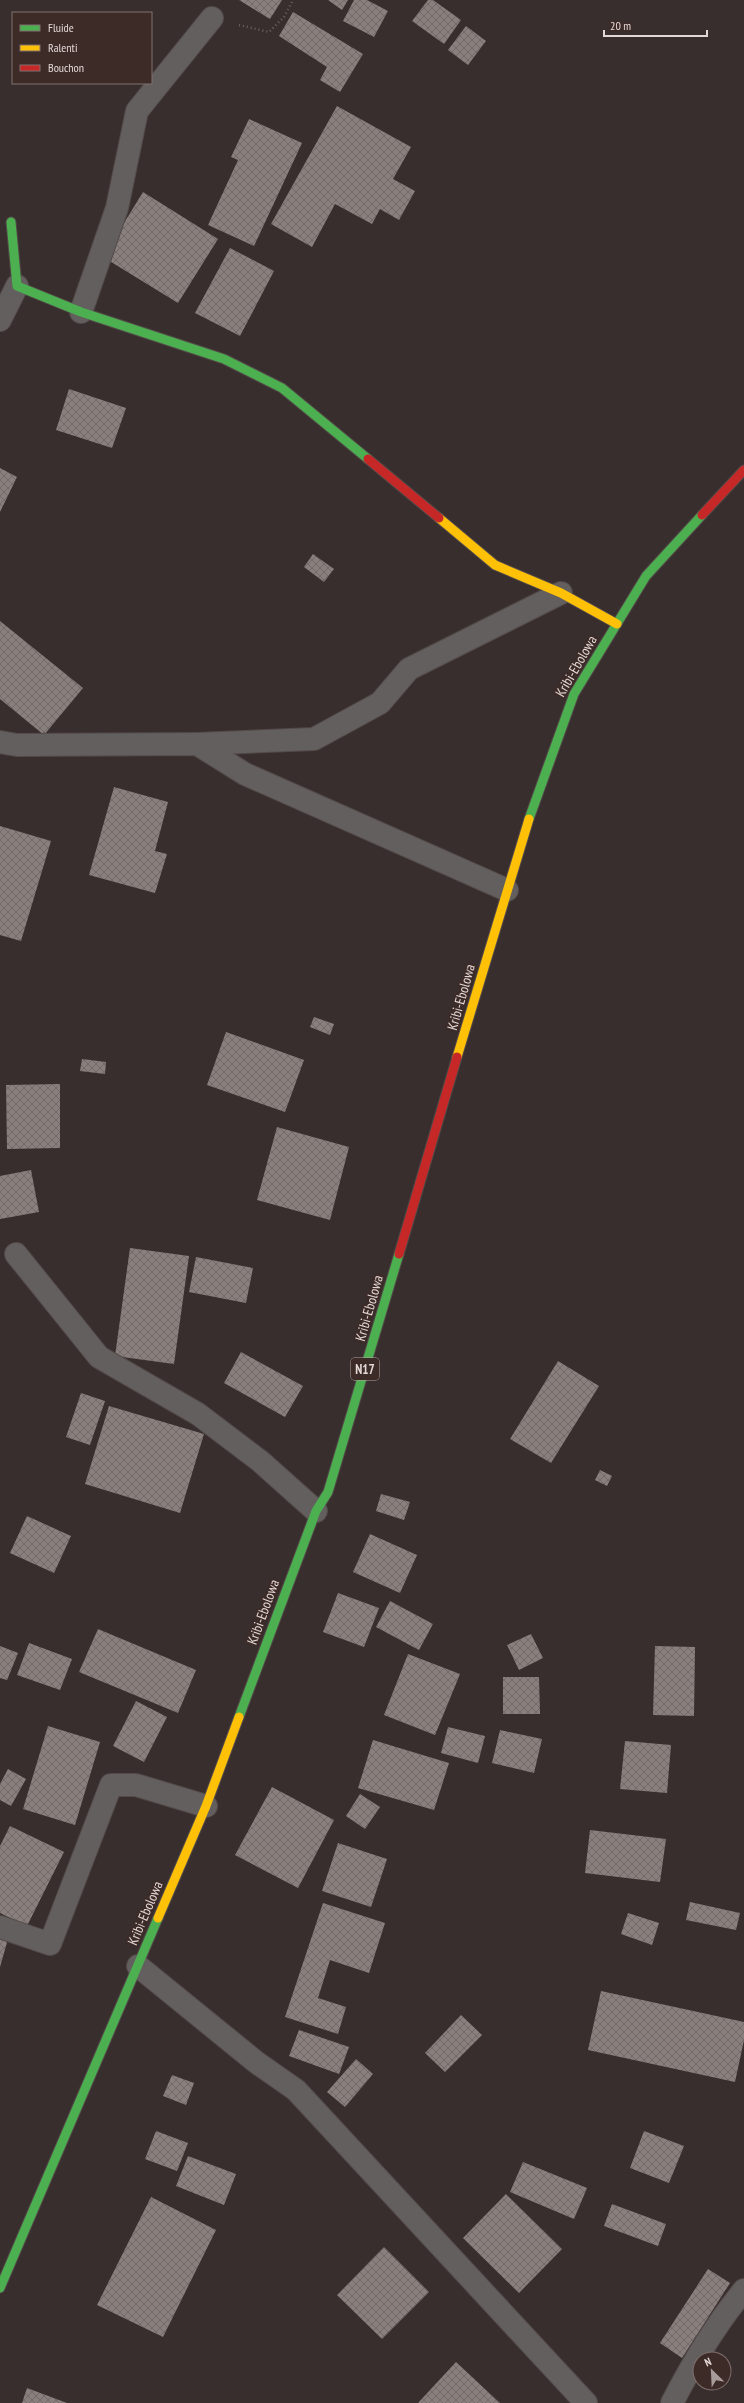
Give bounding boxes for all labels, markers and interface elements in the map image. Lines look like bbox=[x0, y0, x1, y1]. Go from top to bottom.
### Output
legend bbox=[12, 12, 152, 84]
scale bar bbox=[604, 12, 707, 38]
text: 20 m bbox=[610, 18, 631, 33]
text: Fluide bbox=[48, 20, 74, 35]
text: Ralenti bbox=[48, 40, 77, 55]
text: Bouchon bbox=[48, 60, 84, 75]
street label: Kribi-Ebolowa bbox=[551, 632, 601, 700]
street label: Kribi-Ebolowa bbox=[443, 962, 479, 1032]
street label: Kribi-Ebolowa bbox=[351, 1273, 387, 1343]
road number: N17 bbox=[351, 1358, 379, 1380]
street label: Kribi-Ebolowa bbox=[243, 1577, 283, 1647]
street label: Kribi-Ebolowa bbox=[123, 1878, 167, 1948]
north arrow bbox=[692, 2351, 732, 2391]
text: N bbox=[702, 2354, 714, 2369]

